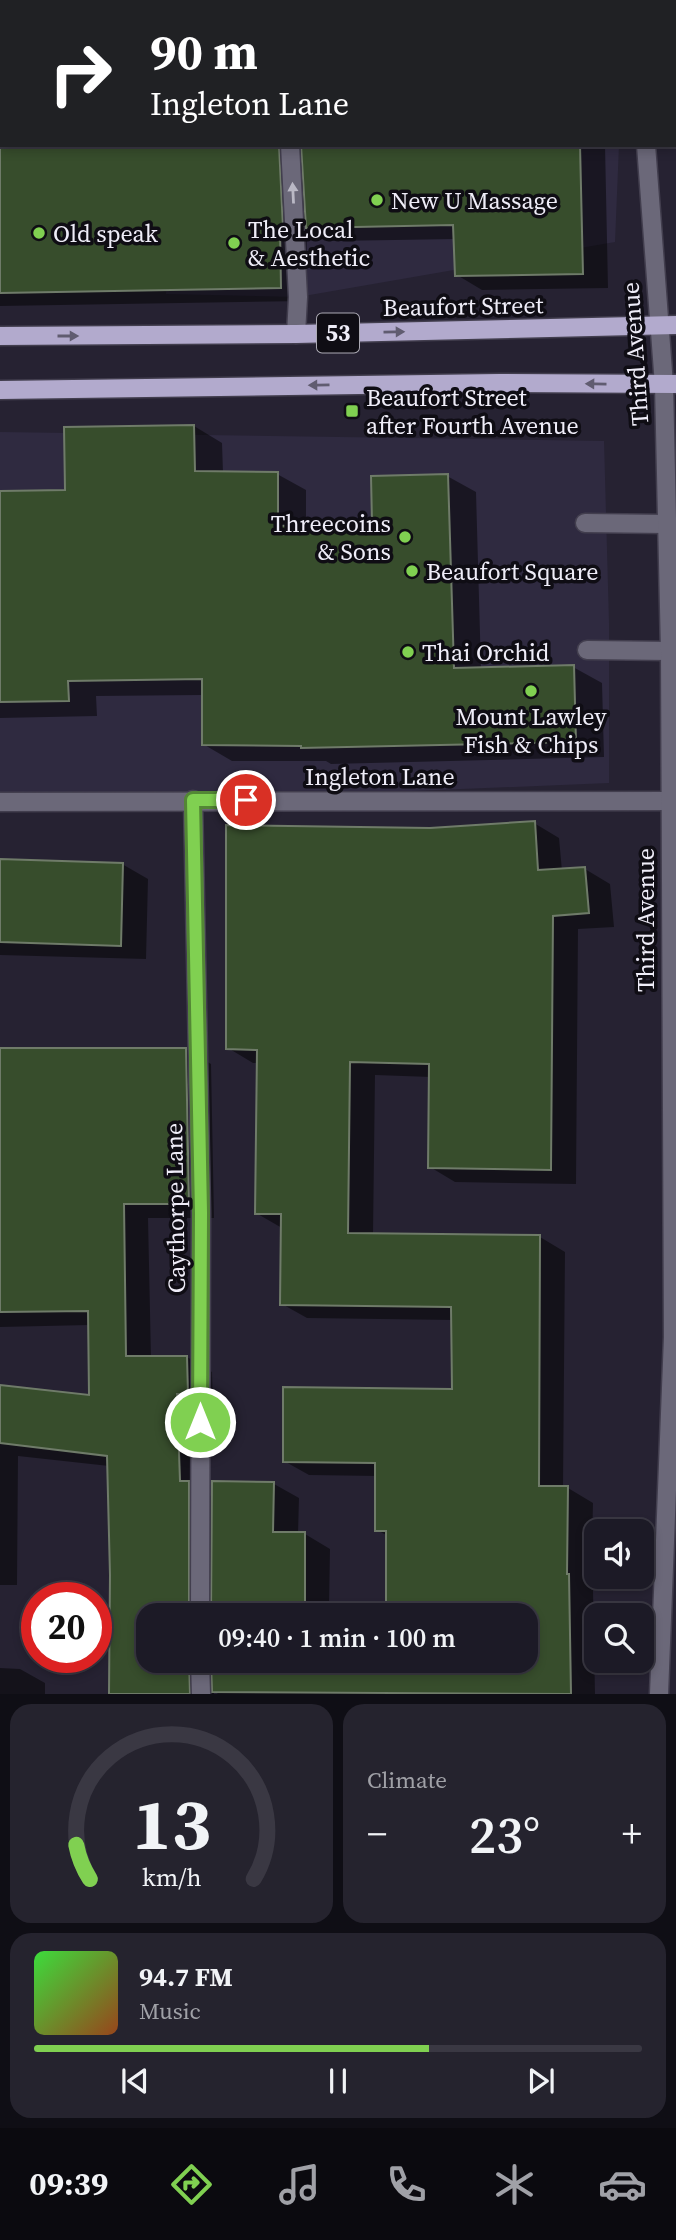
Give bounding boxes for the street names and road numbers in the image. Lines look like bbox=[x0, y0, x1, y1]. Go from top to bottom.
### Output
street label: Third Avenue bbox=[614, 281, 656, 427]
street label: Beaufort Street bbox=[382, 288, 544, 324]
road number: 53 bbox=[317, 314, 359, 352]
street label: Ingleton Lane bbox=[305, 760, 455, 793]
street label: Third Avenue bbox=[629, 848, 662, 992]
street label: Caythorpe Lane bbox=[157, 1123, 193, 1293]

